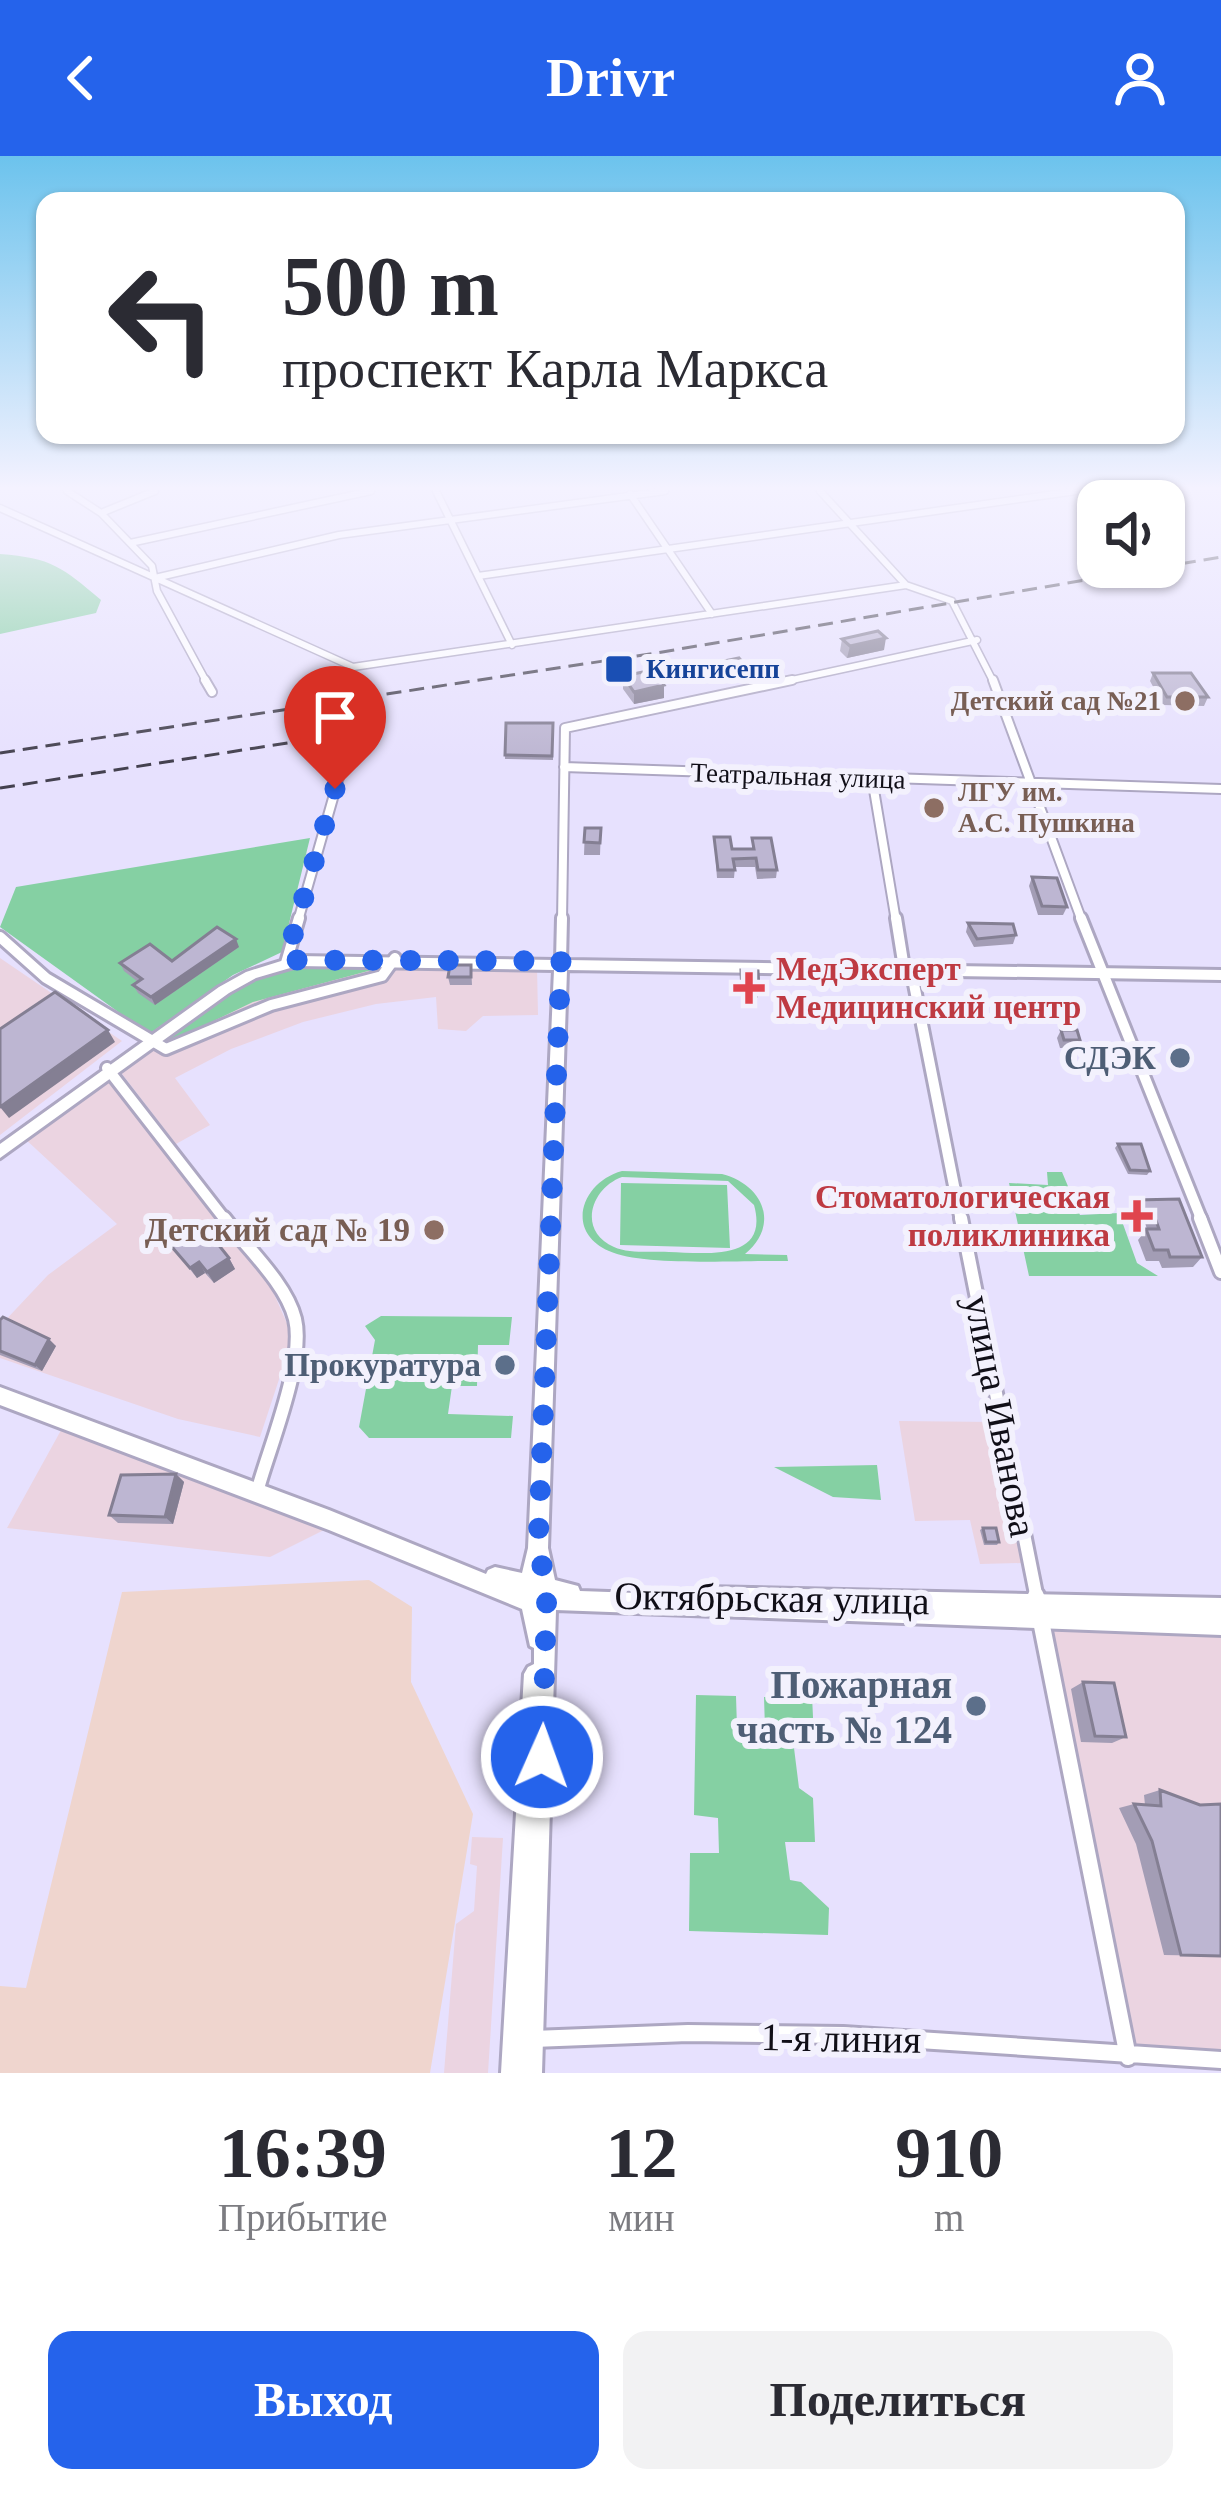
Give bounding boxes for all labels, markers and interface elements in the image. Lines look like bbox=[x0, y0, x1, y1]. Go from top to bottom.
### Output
icon: back bbox=[48, 45, 114, 111]
icon: person bbox=[1107, 45, 1173, 111]
text: Drivr bbox=[546, 48, 675, 108]
icon: left bbox=[84, 240, 240, 396]
text: 500 m bbox=[282, 240, 499, 333]
text: проспект Карла Маркса bbox=[282, 339, 828, 399]
map controls bbox=[1077, 480, 1185, 588]
button: sound bbox=[1077, 480, 1185, 588]
marker: Кингисепп bbox=[603, 653, 635, 685]
place label: Кингисепп bbox=[646, 654, 780, 684]
pin bbox=[284, 666, 386, 789]
icon: arrive bbox=[302, 684, 368, 750]
place label: Детский сад №21 bbox=[951, 686, 1161, 716]
marker: Детский сад №21 bbox=[1172, 688, 1198, 714]
street label: Театральная улица bbox=[690, 757, 906, 795]
place label: ЛГУ им. А.С. Пушкина bbox=[958, 777, 1135, 838]
marker: ЛГУ им. А.С. Пушкина bbox=[921, 795, 947, 821]
place label: МедЭксперт Медицинский центр bbox=[776, 951, 1081, 1025]
marker: МедЭксперт Медицинский центр bbox=[733, 972, 765, 1004]
place label: СДЭК bbox=[1064, 1040, 1156, 1076]
marker: СДЭК bbox=[1167, 1045, 1193, 1071]
place label: Стоматологическая поликлиника bbox=[815, 1179, 1110, 1253]
marker: Стоматологическая поликлиника bbox=[1121, 1200, 1153, 1232]
place label: Детский сад № 19 bbox=[145, 1212, 410, 1248]
marker: Детский сад № 19 bbox=[421, 1217, 447, 1243]
street label: улица Иванова bbox=[956, 1292, 1045, 1541]
place label: Прокуратура bbox=[284, 1347, 481, 1383]
marker: Прокуратура bbox=[492, 1352, 518, 1378]
street label: Октябрьская улица bbox=[614, 1574, 930, 1623]
place label: Пожарная часть № 124 bbox=[736, 1663, 952, 1751]
marker: Пожарная часть № 124 bbox=[963, 1693, 989, 1719]
position arrow bbox=[479, 1694, 605, 1820]
street label: 1-я линия bbox=[761, 2015, 922, 2061]
text: 16:39 bbox=[219, 2113, 387, 2193]
text: 12 bbox=[605, 2113, 677, 2193]
text: 910 bbox=[895, 2113, 1003, 2193]
text: Прибытие bbox=[218, 2196, 388, 2239]
text: мин bbox=[608, 2196, 675, 2239]
text: m bbox=[934, 2196, 964, 2239]
button: Выход bbox=[48, 2331, 599, 2469]
button: Поделиться bbox=[623, 2331, 1173, 2469]

